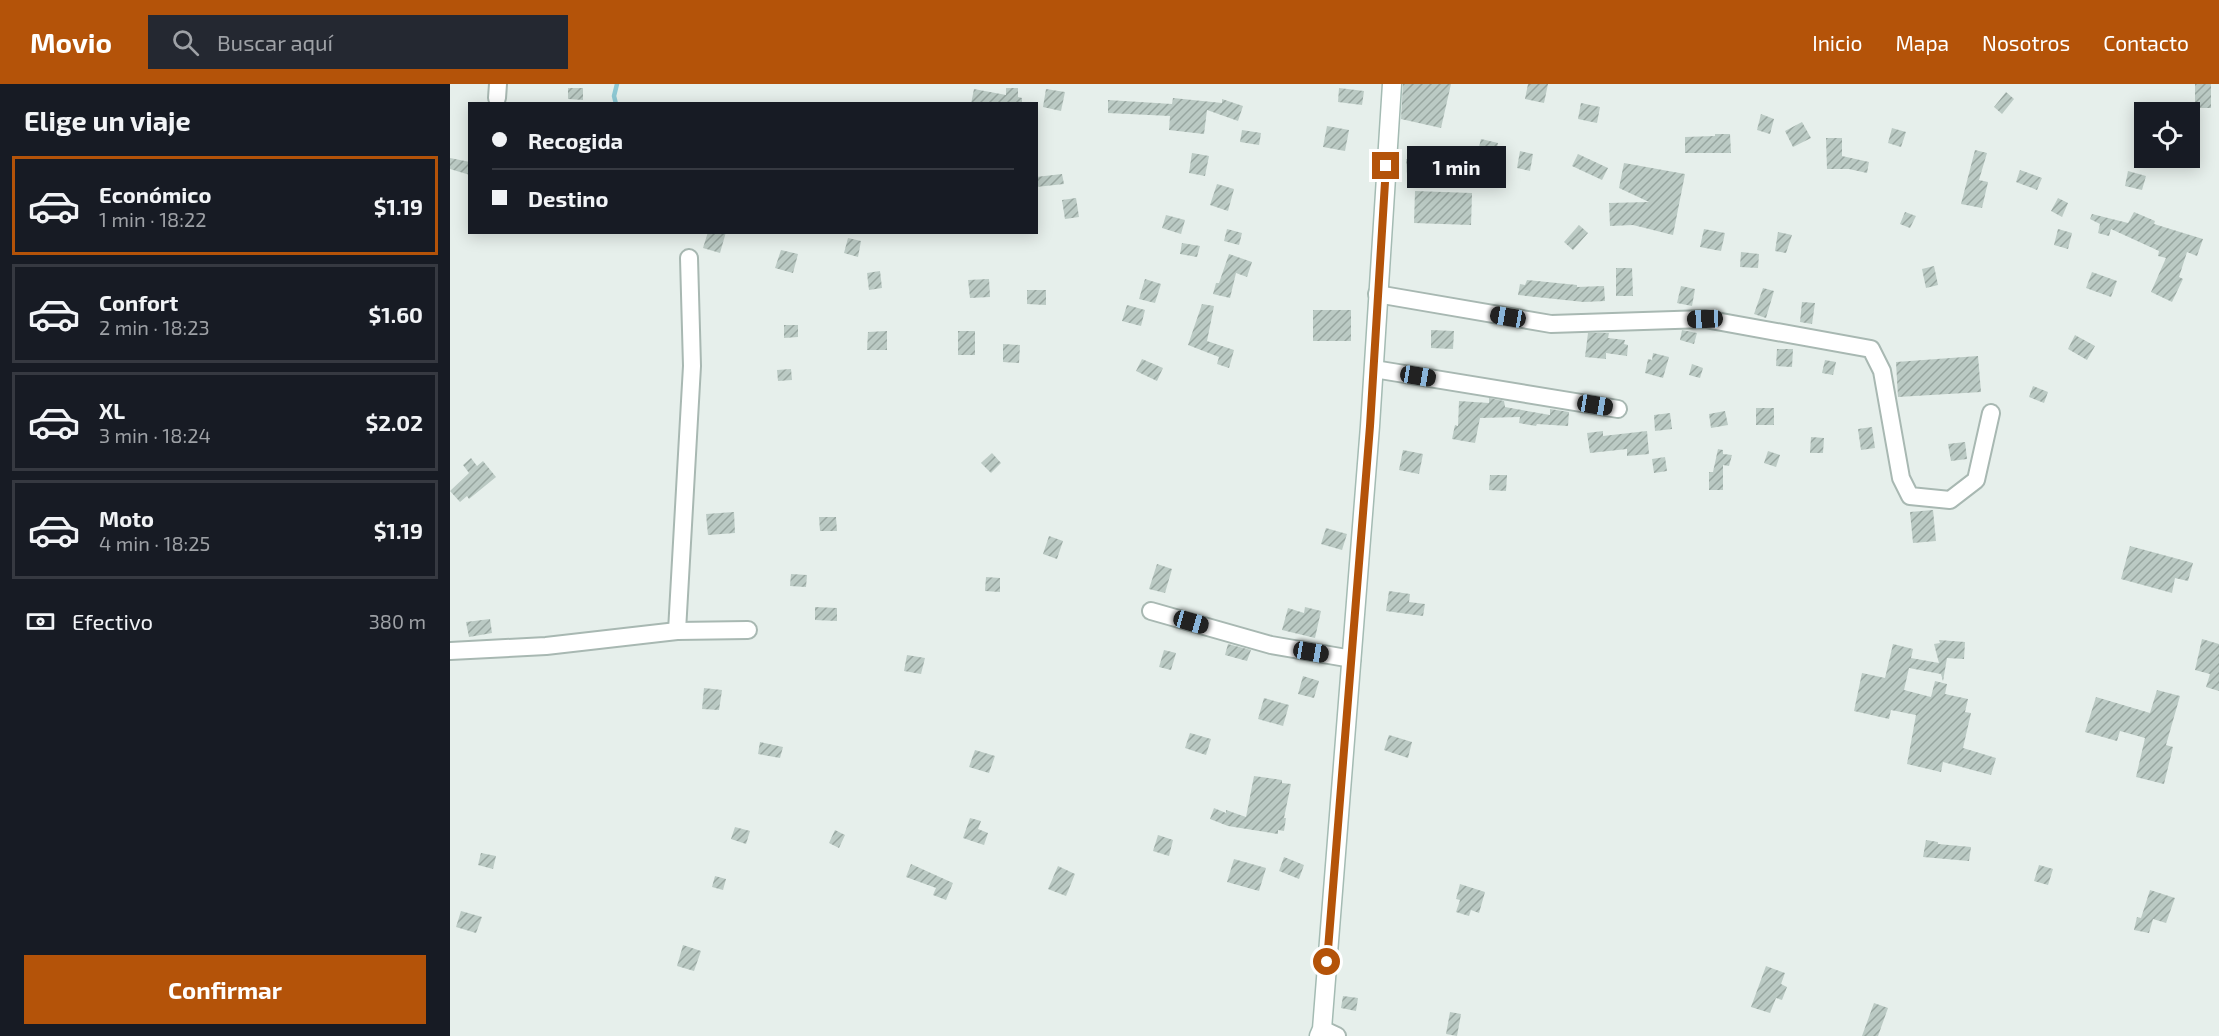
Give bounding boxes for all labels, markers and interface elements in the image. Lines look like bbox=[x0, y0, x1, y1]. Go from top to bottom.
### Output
search box bbox=[148, 15, 568, 69]
text: Movio bbox=[30, 25, 112, 59]
icon: search bbox=[169, 26, 202, 59]
text: Buscar aquí bbox=[217, 29, 333, 55]
text: Inicio bbox=[1812, 30, 1862, 55]
text: Mapa bbox=[1895, 30, 1949, 55]
text: Nosotros bbox=[1982, 30, 2070, 55]
text: Contacto bbox=[2103, 30, 2189, 55]
map controls bbox=[2134, 102, 2200, 168]
button: locate bbox=[2134, 102, 2200, 168]
text: Elige un viaje bbox=[24, 104, 191, 136]
text: Recogida bbox=[528, 127, 623, 153]
callout: 1 min bbox=[1407, 145, 1506, 187]
route end bbox=[1372, 152, 1399, 179]
text: 1 min bbox=[1432, 155, 1481, 179]
icon: car bbox=[27, 179, 81, 233]
text: Económico bbox=[99, 181, 211, 207]
text: Destino bbox=[528, 185, 608, 211]
text: $1.19 bbox=[374, 193, 423, 219]
text: 1 min · 18:22 bbox=[99, 207, 206, 231]
icon: car bbox=[27, 287, 81, 341]
text: Confort bbox=[99, 289, 178, 315]
text: $1.60 bbox=[369, 301, 423, 327]
car bbox=[1489, 305, 1527, 329]
car bbox=[1687, 309, 1723, 329]
text: 2 min · 18:23 bbox=[99, 315, 210, 339]
car bbox=[1399, 364, 1437, 388]
car bbox=[1576, 393, 1614, 417]
icon: car bbox=[27, 395, 81, 449]
text: XL bbox=[99, 397, 125, 423]
text: $2.02 bbox=[365, 409, 423, 435]
text: 3 min · 18:24 bbox=[99, 423, 211, 447]
icon: car bbox=[27, 503, 81, 557]
text: Moto bbox=[99, 505, 154, 531]
text: $1.19 bbox=[374, 517, 423, 543]
text: 4 min · 18:25 bbox=[99, 531, 210, 555]
icon: cash bbox=[24, 605, 57, 638]
text: Efectivo bbox=[72, 608, 153, 634]
car bbox=[1171, 608, 1211, 636]
text: 380 m bbox=[369, 609, 426, 633]
car bbox=[1292, 640, 1330, 664]
route start bbox=[1313, 948, 1340, 975]
button: Confirmar bbox=[24, 955, 426, 1024]

